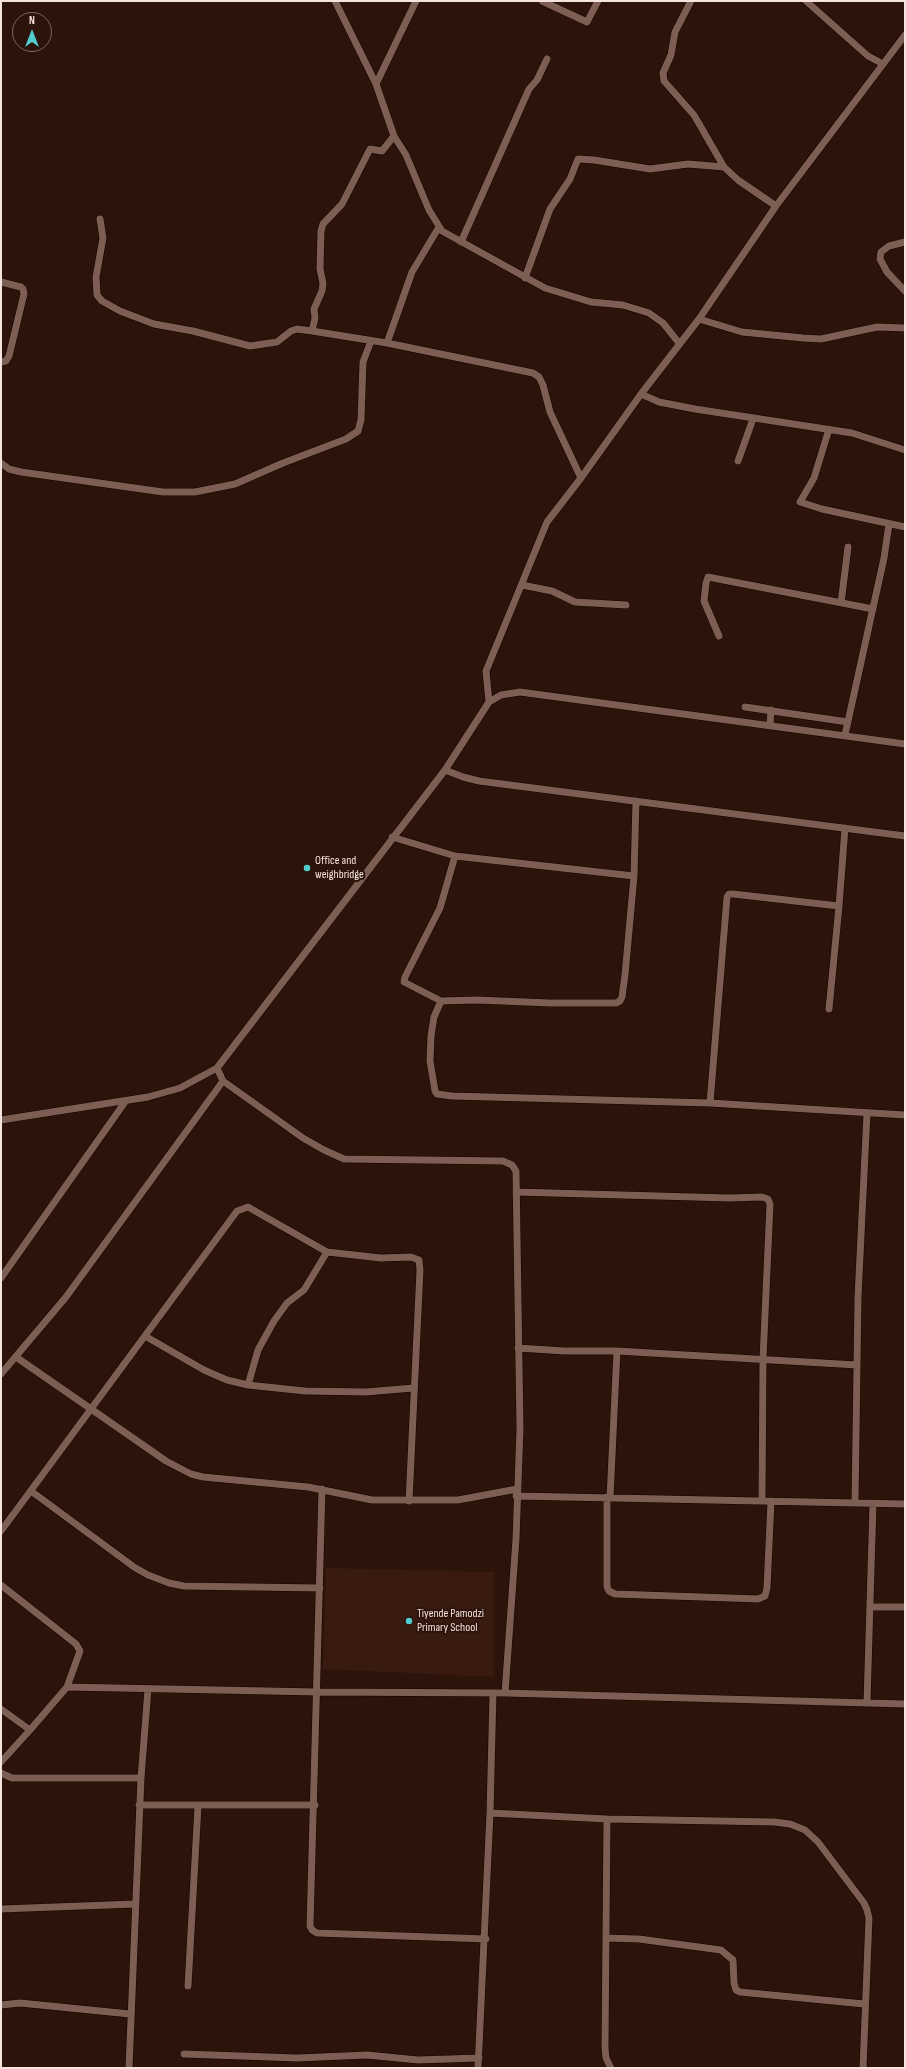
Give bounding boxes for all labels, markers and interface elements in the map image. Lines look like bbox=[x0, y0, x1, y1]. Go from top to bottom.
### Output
north arrow bbox=[12, 12, 52, 52]
text: N bbox=[29, 14, 35, 27]
place label: Office and weighbridge bbox=[315, 854, 364, 882]
marker: Office and weighbridge bbox=[302, 863, 312, 873]
place label: Tiyende Pamodzi Primary School bbox=[417, 1607, 484, 1635]
marker: Tiyende Pamodzi Primary School bbox=[404, 1616, 414, 1626]

